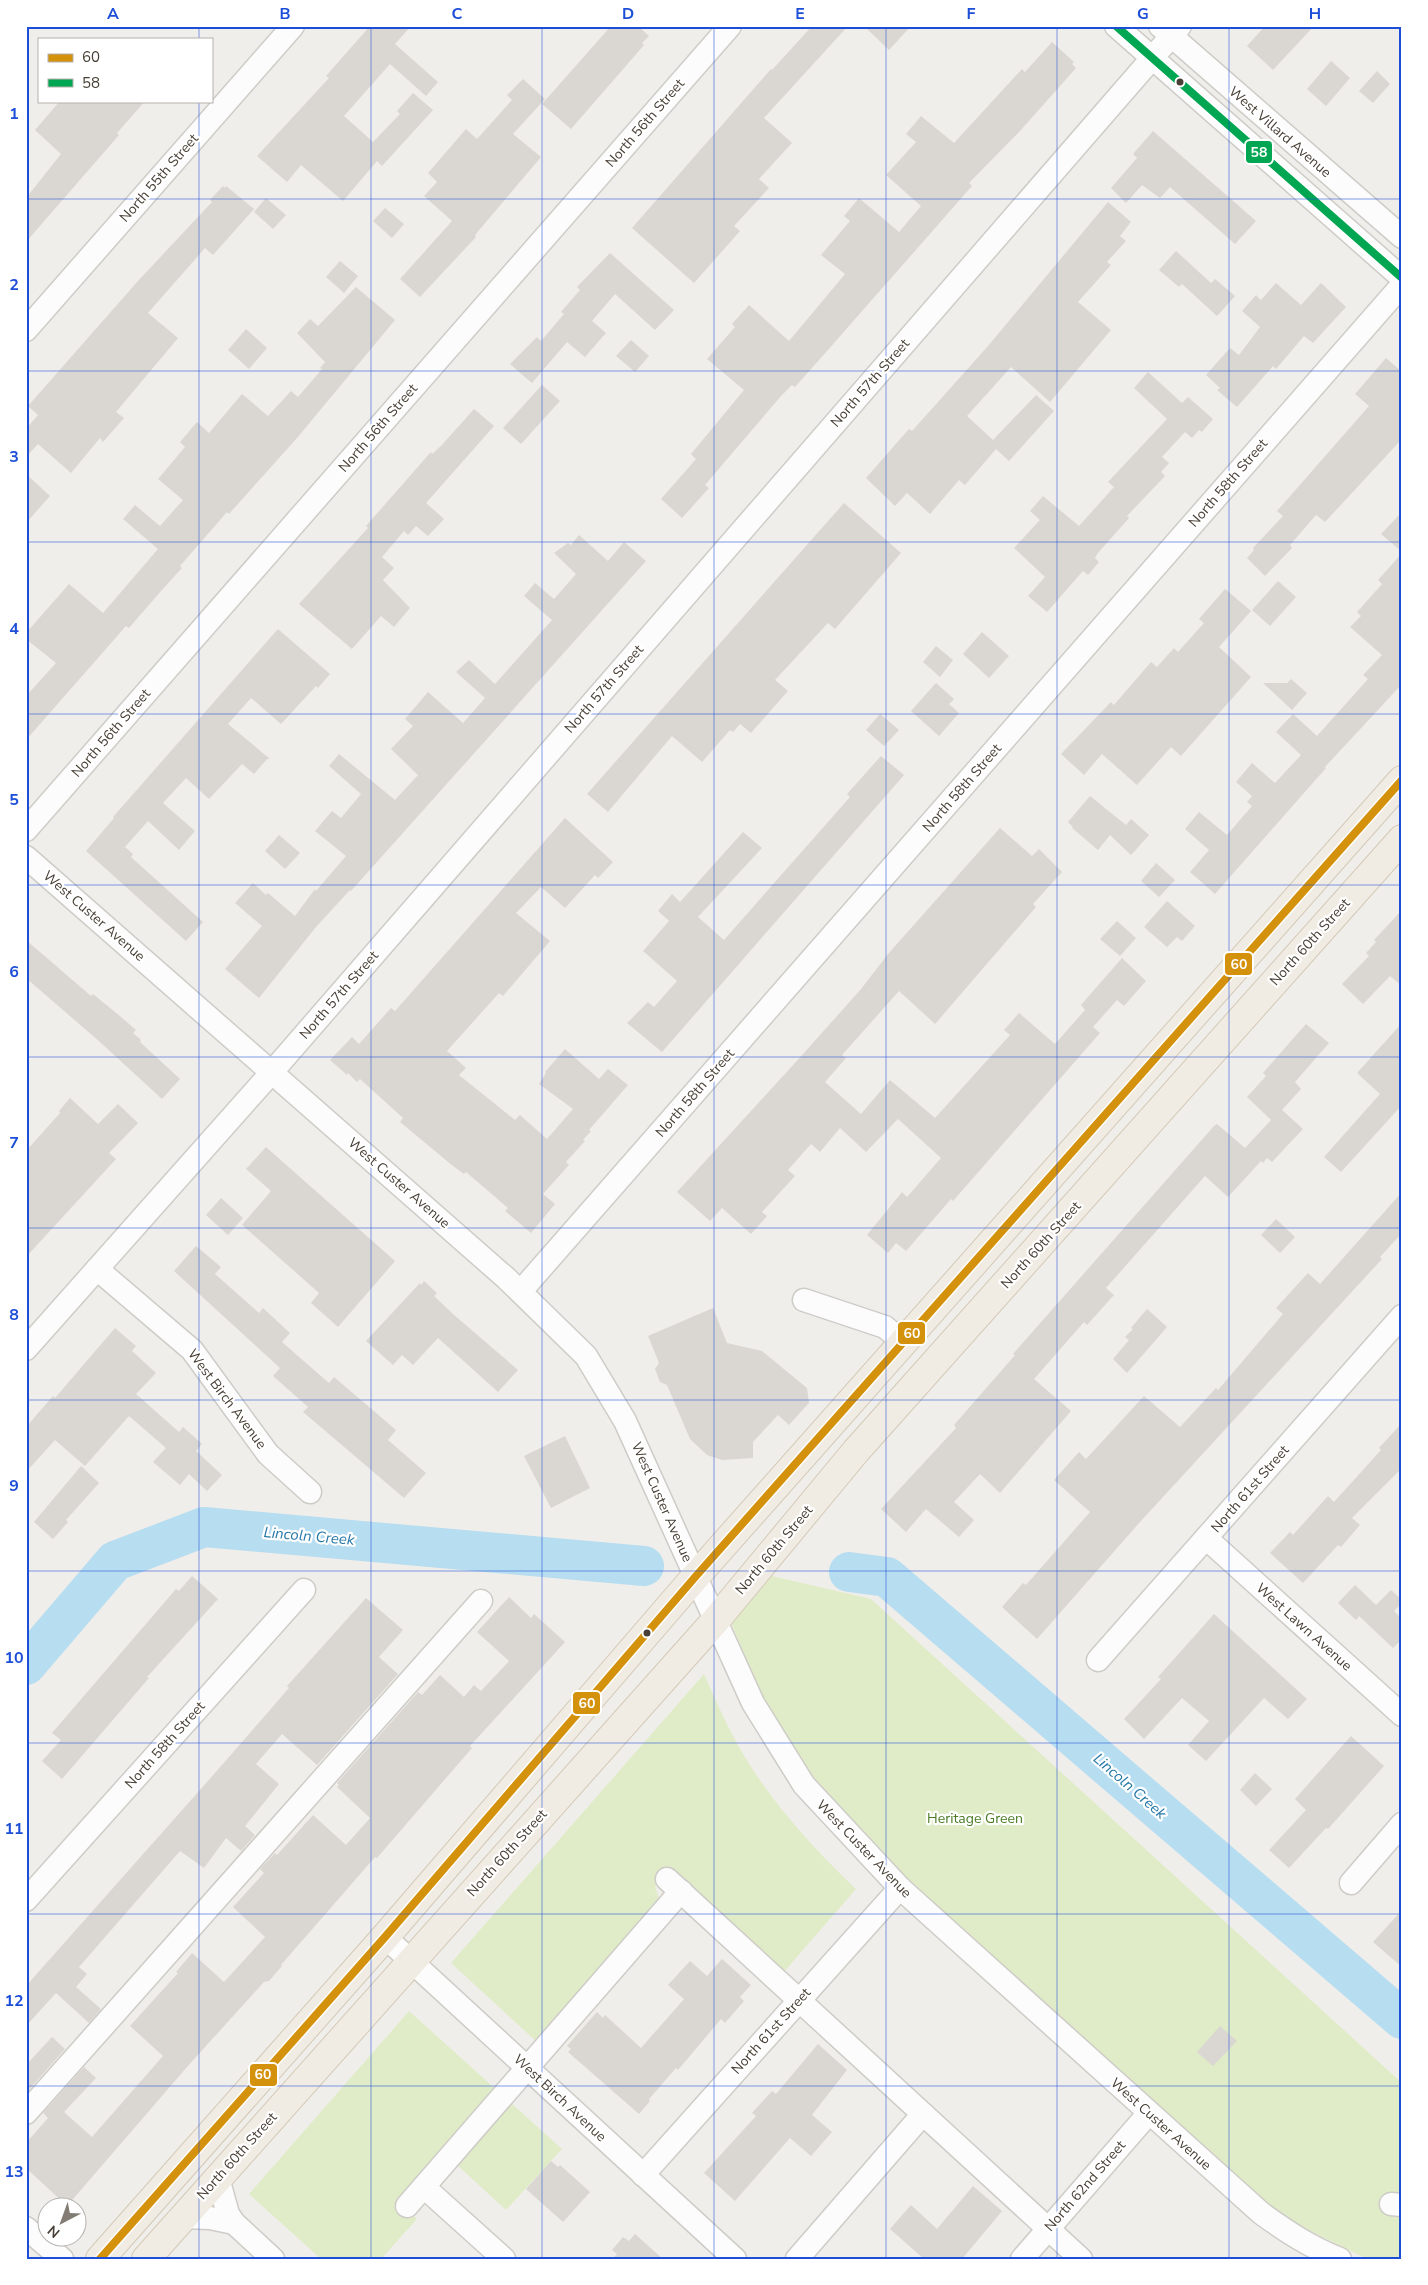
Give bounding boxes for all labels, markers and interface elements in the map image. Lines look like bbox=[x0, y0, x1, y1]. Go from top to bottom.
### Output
text: A bbox=[107, 3, 119, 25]
text: B bbox=[279, 3, 291, 25]
text: C bbox=[452, 3, 463, 25]
text: D bbox=[622, 3, 634, 25]
text: E bbox=[795, 3, 805, 25]
text: F bbox=[967, 3, 976, 25]
text: G bbox=[1137, 3, 1149, 25]
text: H bbox=[1309, 3, 1321, 25]
legend bbox=[38, 38, 212, 102]
text: 60 bbox=[82, 47, 100, 67]
text: 58 bbox=[82, 73, 100, 93]
street label: North 56th Street bbox=[601, 75, 689, 171]
unlabelled marker bbox=[1175, 77, 1185, 87]
street label: West Villard Avenue bbox=[1225, 82, 1335, 182]
text: 1 bbox=[9, 103, 19, 125]
street label: North 55th Street bbox=[115, 130, 203, 226]
line badge: 58 bbox=[1245, 140, 1273, 164]
text: 58 bbox=[1251, 143, 1267, 162]
text: 2 bbox=[9, 274, 19, 296]
street label: North 57th Street bbox=[826, 335, 914, 431]
street label: North 56th Street bbox=[334, 380, 422, 476]
street label: North 58th Street bbox=[1184, 435, 1272, 531]
text: 3 bbox=[9, 446, 19, 468]
text: 4 bbox=[9, 618, 19, 640]
street label: North 57th Street bbox=[560, 641, 648, 737]
street label: North 56th Street bbox=[67, 685, 155, 781]
street label: North 58th Street bbox=[918, 740, 1006, 836]
text: 5 bbox=[9, 789, 19, 811]
street label: West Custer Avenue bbox=[39, 866, 149, 966]
street label: North 60th Street bbox=[1266, 894, 1354, 990]
street label: North 57th Street bbox=[295, 947, 383, 1043]
line badge: 60 bbox=[1224, 952, 1253, 976]
text: 60 bbox=[1231, 955, 1247, 974]
text: 6 bbox=[9, 961, 19, 983]
street label: North 58th Street bbox=[651, 1045, 739, 1141]
text: 7 bbox=[9, 1132, 19, 1154]
street label: West Custer Avenue bbox=[344, 1133, 454, 1233]
street label: North 60th Street bbox=[997, 1197, 1085, 1293]
text: 8 bbox=[9, 1304, 19, 1326]
line badge: 60 bbox=[897, 1321, 926, 1345]
text: 60 bbox=[904, 1324, 920, 1343]
street label: West Birch Avenue bbox=[183, 1345, 271, 1453]
street label: West Custer Avenue bbox=[627, 1439, 697, 1565]
street label: North 61st Street bbox=[1207, 1441, 1293, 1537]
text: 9 bbox=[9, 1475, 19, 1497]
street label: North 60th Street bbox=[731, 1501, 817, 1599]
water label: Lincoln Creek bbox=[263, 1522, 356, 1550]
street label: West Lawn Avenue bbox=[1252, 1579, 1356, 1675]
unlabelled marker bbox=[642, 1628, 652, 1638]
text: 10 bbox=[4, 1647, 24, 1669]
line badge: 60 bbox=[572, 1691, 601, 1715]
text: 60 bbox=[579, 1694, 595, 1713]
street label: North 58th Street bbox=[121, 1697, 209, 1793]
water label: Lincoln Creek bbox=[1089, 1749, 1171, 1824]
street label: West Custer Avenue bbox=[812, 1796, 916, 1902]
street label: North 60th Street bbox=[463, 1805, 551, 1901]
park label: Heritage Green bbox=[927, 1809, 1023, 1828]
text: 11 bbox=[4, 1818, 24, 1840]
street label: North 61st Street bbox=[727, 1984, 815, 2078]
text: 12 bbox=[4, 1990, 24, 2012]
street label: West Birch Avenue bbox=[509, 2050, 611, 2146]
line badge: 60 bbox=[249, 2063, 278, 2087]
text: 60 bbox=[255, 2065, 271, 2084]
street label: West Custer Avenue bbox=[1107, 2074, 1215, 2174]
street label: North 60th Street bbox=[193, 2108, 281, 2204]
street label: North 62nd Street bbox=[1040, 2136, 1130, 2236]
text: 13 bbox=[4, 2161, 24, 2183]
north arrow bbox=[38, 2198, 88, 2248]
text: N bbox=[44, 2221, 64, 2242]

